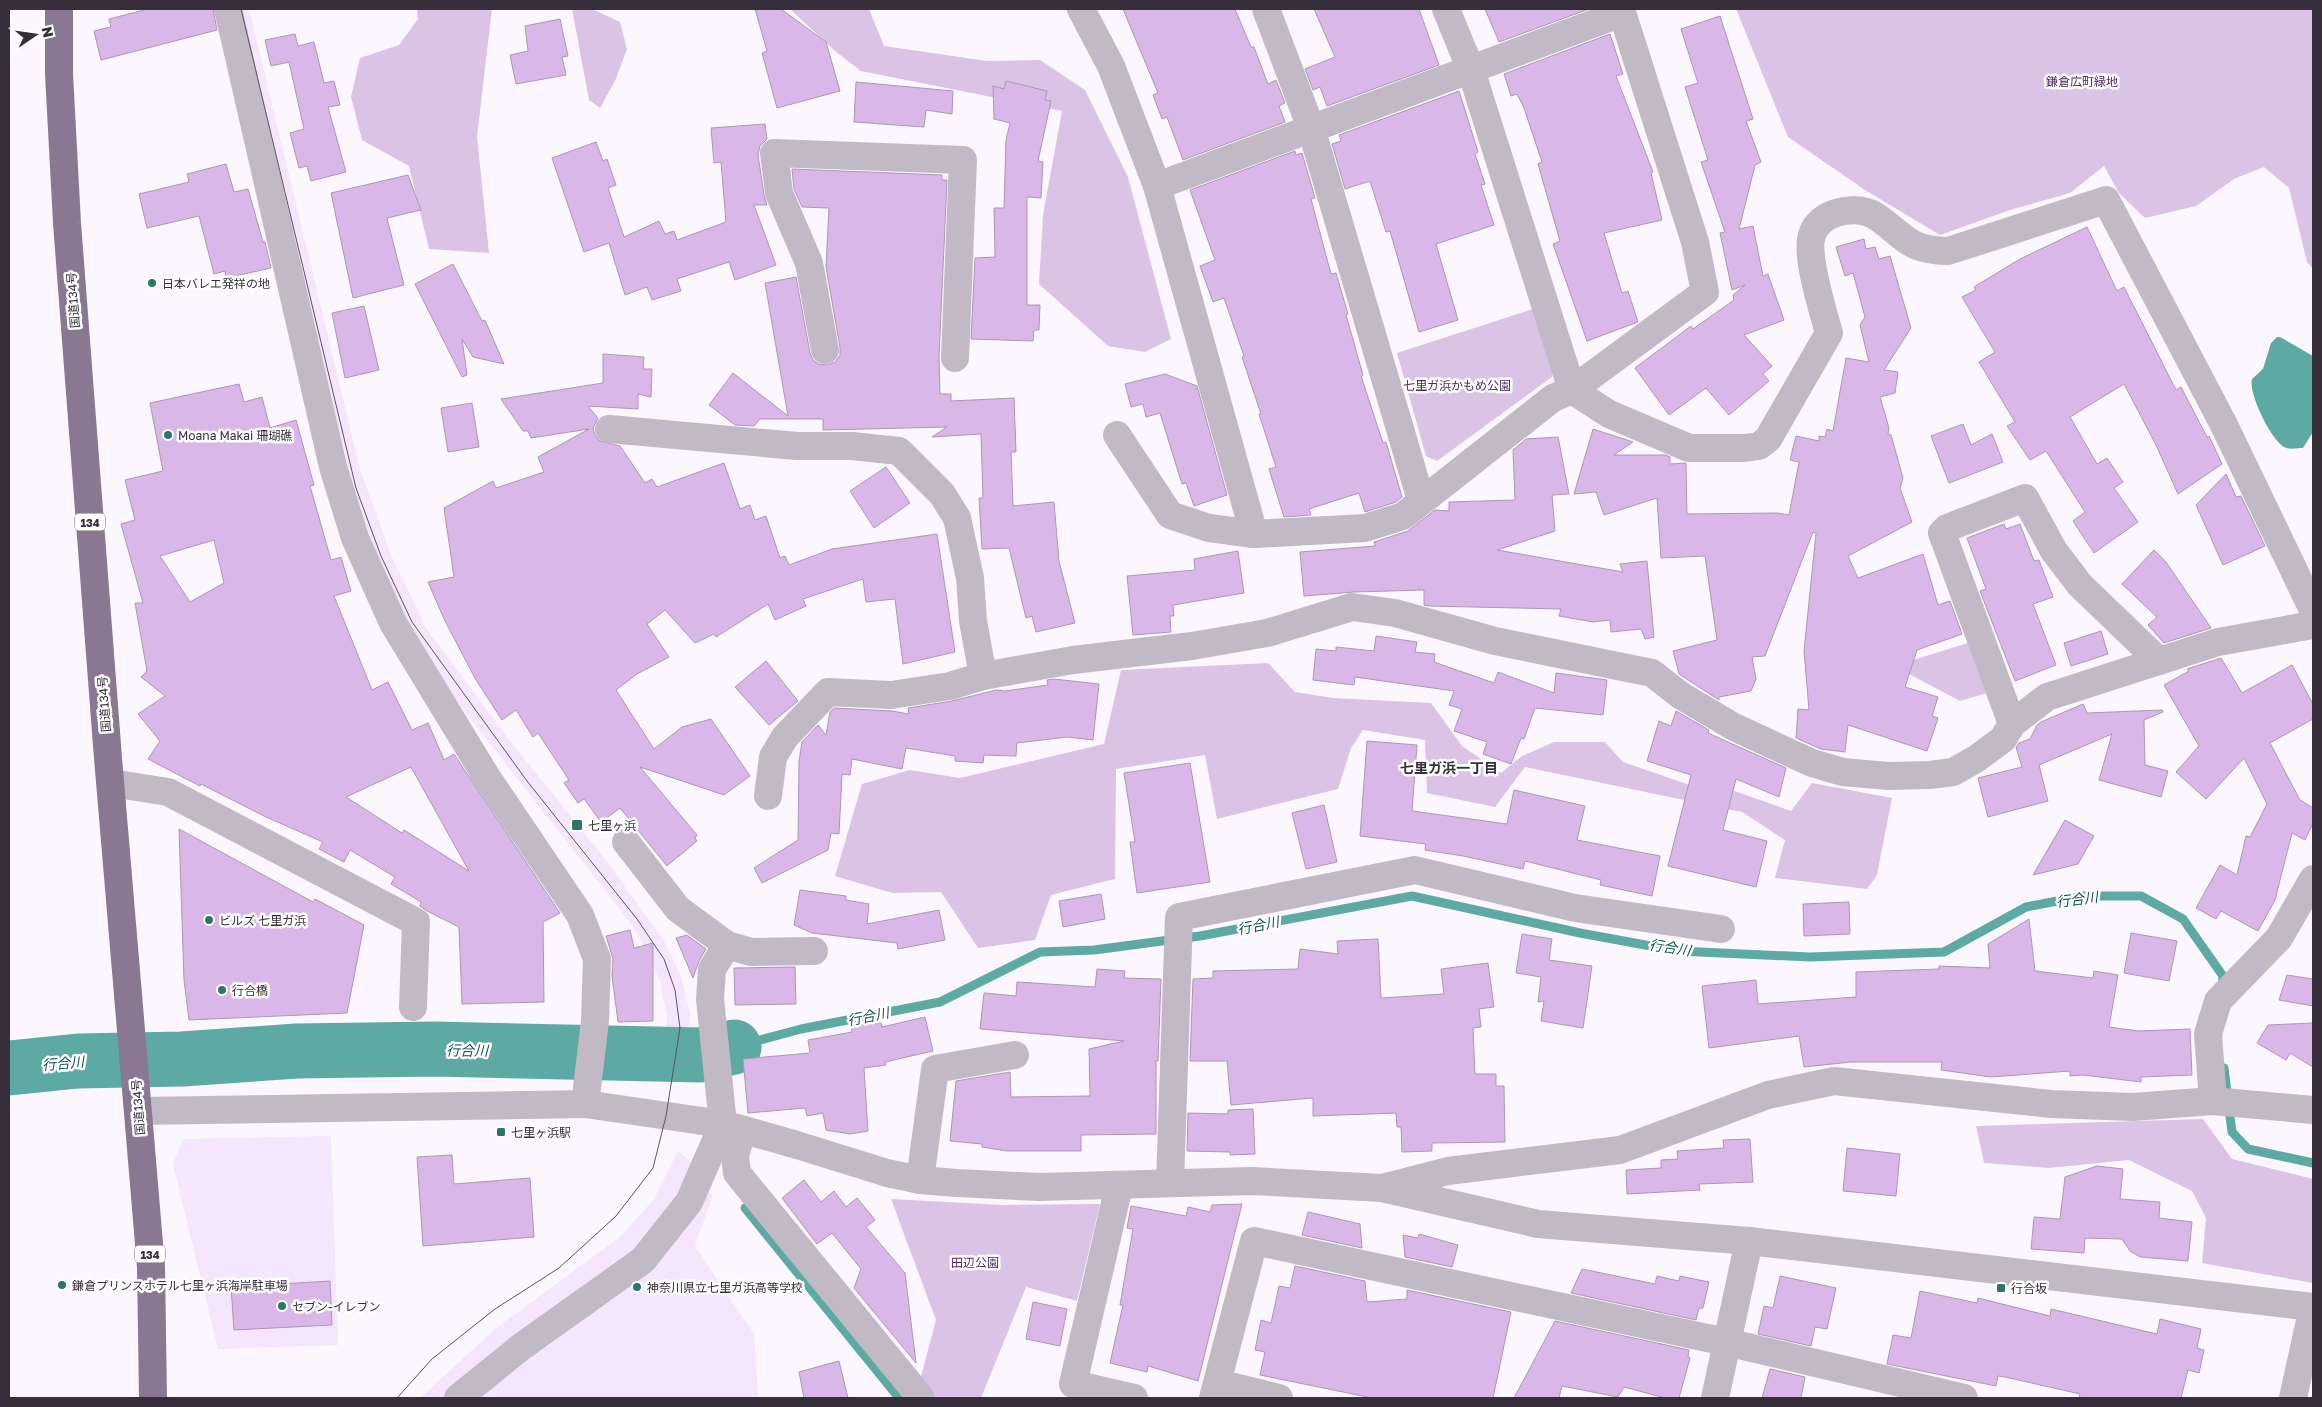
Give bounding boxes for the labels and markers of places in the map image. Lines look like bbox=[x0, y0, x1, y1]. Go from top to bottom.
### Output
place label: 日本バレエ発祥の地 bbox=[162, 276, 270, 291]
marker: 日本バレエ発祥の地 bbox=[146, 277, 158, 289]
place label: Moana Makai 珊瑚礁 bbox=[178, 428, 292, 443]
marker: Moana Makai 珊瑚礁 bbox=[162, 429, 174, 441]
marker: 七里ヶ浜 bbox=[570, 818, 584, 832]
place label: 七里ヶ浜 bbox=[588, 818, 636, 833]
place label: ビルズ 七里ガ浜 bbox=[219, 913, 306, 928]
marker: ビルズ 七里ガ浜 bbox=[203, 914, 215, 926]
place label: 行合橋 bbox=[232, 983, 268, 998]
marker: 行合橋 bbox=[216, 984, 228, 996]
place label: 七里ヶ浜駅 bbox=[511, 1125, 571, 1140]
marker: 七里ヶ浜駅 bbox=[495, 1126, 507, 1138]
place label: 鎌倉プリンスホテル七里ヶ浜海岸駐車場 bbox=[72, 1278, 288, 1293]
marker: 鎌倉プリンスホテル七里ヶ浜海岸駐車場 bbox=[56, 1279, 68, 1291]
place label: 神奈川県立七里ガ浜高等学校 bbox=[647, 1280, 803, 1295]
marker: 神奈川県立七里ガ浜高等学校 bbox=[631, 1281, 643, 1293]
place label: 行合坂 bbox=[2011, 1281, 2047, 1296]
marker: 行合坂 bbox=[1995, 1282, 2007, 1294]
place label: セブン-イレブン bbox=[292, 1299, 381, 1314]
marker: セブン-イレブン bbox=[276, 1300, 288, 1312]

